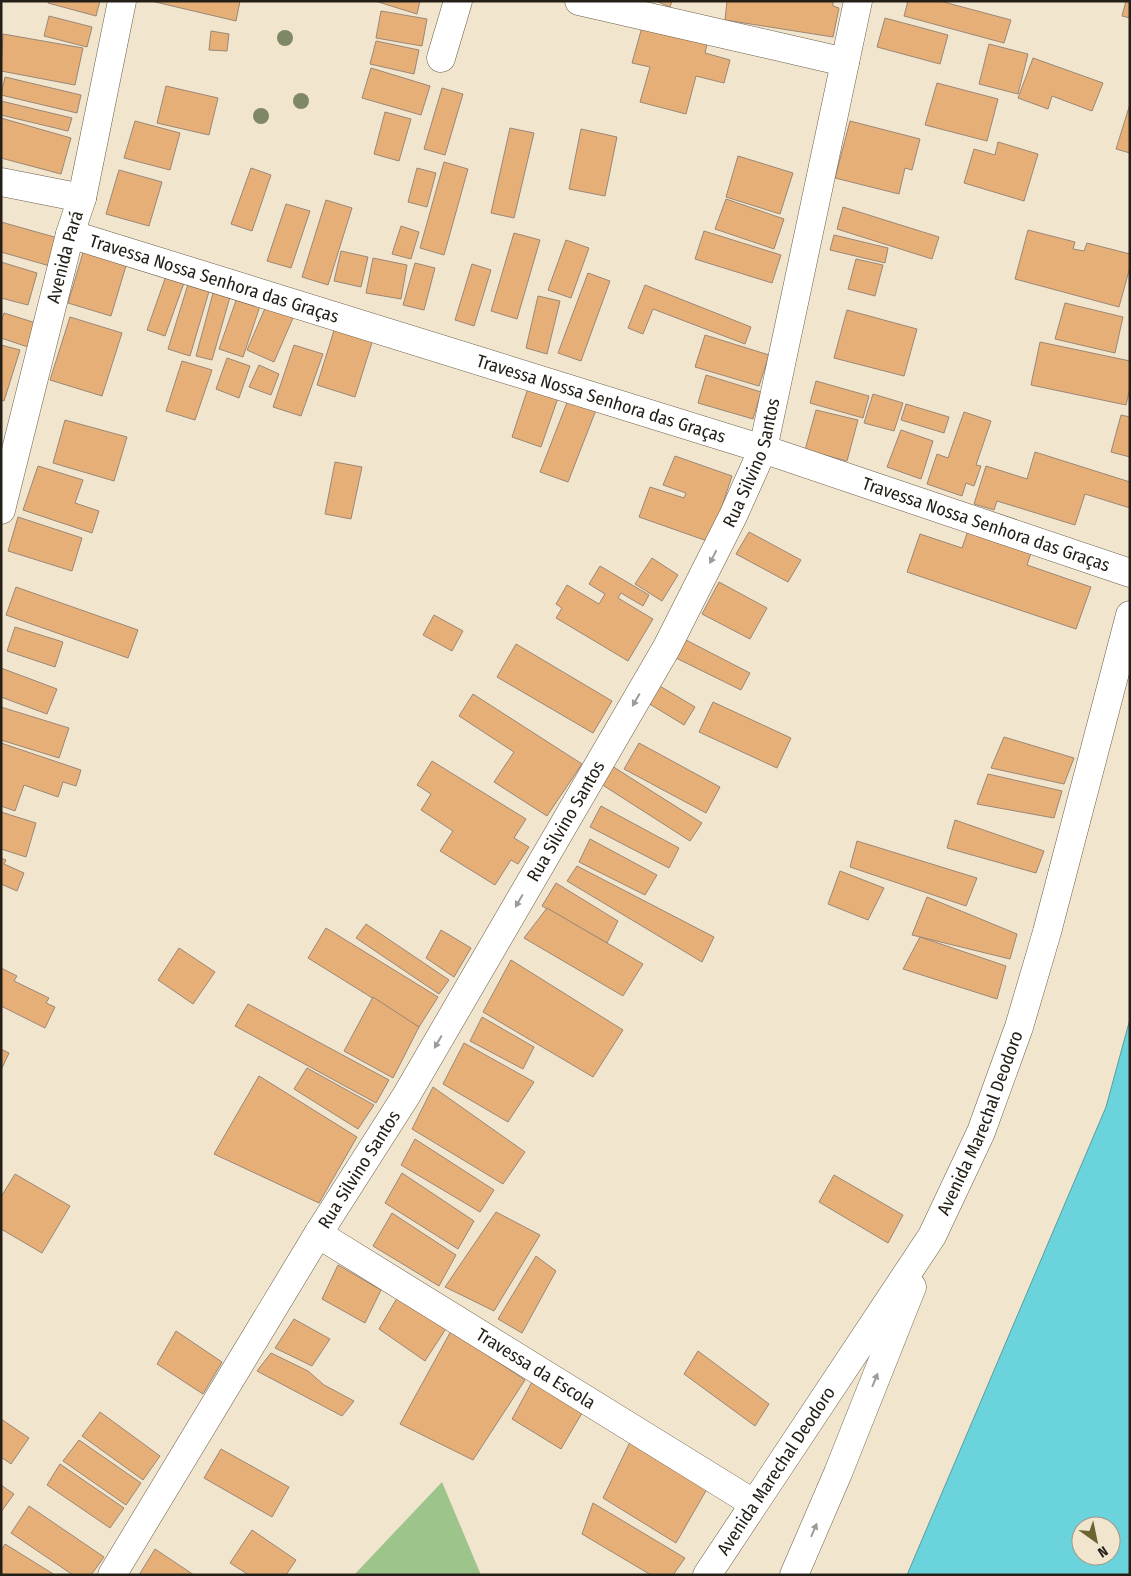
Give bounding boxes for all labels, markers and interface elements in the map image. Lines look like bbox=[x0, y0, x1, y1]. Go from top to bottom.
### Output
street label: Avenida Pará bbox=[42, 208, 88, 306]
street label: Travessa Nossa Senhora das Graças bbox=[87, 230, 342, 328]
street label: Travessa Nossa Senhora das Graças bbox=[474, 350, 729, 448]
street label: Rua Silvino Santos bbox=[718, 396, 785, 531]
street label: Travessa Nossa Senhora das Graças bbox=[859, 472, 1113, 576]
one-way arrow bbox=[709, 550, 717, 564]
one-way arrow bbox=[632, 693, 641, 707]
street label: Rua Silvino Santos bbox=[522, 756, 610, 886]
one-way arrow bbox=[515, 895, 524, 908]
street label: Avenida Marechal Deodoro bbox=[932, 1028, 1028, 1219]
one-way arrow bbox=[433, 1035, 442, 1048]
street label: Rua Silvino Santos bbox=[313, 1106, 405, 1233]
street label: Travessa da Escola bbox=[472, 1323, 600, 1414]
one-way arrow bbox=[872, 1372, 879, 1387]
street label: Avenida Marechal Deodoro bbox=[712, 1382, 840, 1559]
north arrow bbox=[1071, 1516, 1121, 1566]
one-way arrow bbox=[810, 1523, 818, 1537]
text: N bbox=[1095, 1542, 1111, 1561]

